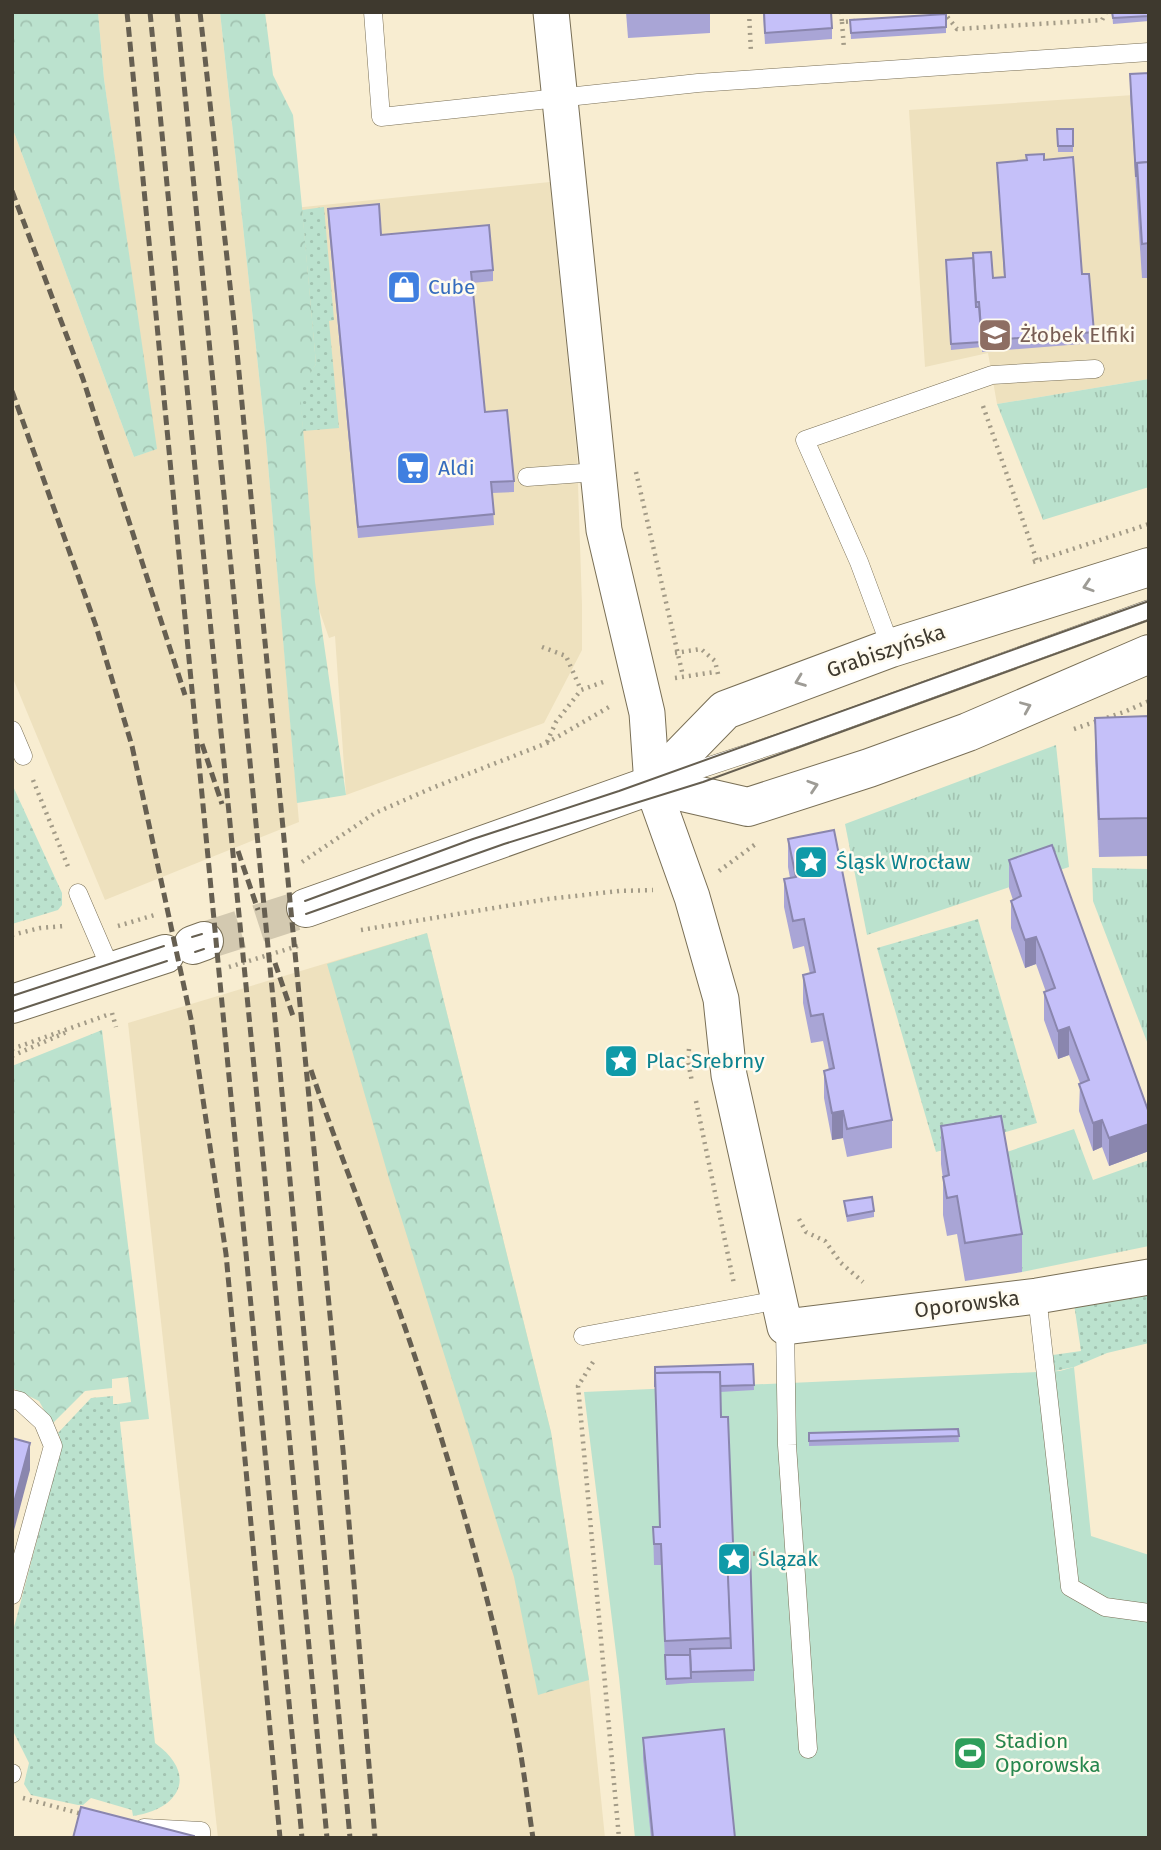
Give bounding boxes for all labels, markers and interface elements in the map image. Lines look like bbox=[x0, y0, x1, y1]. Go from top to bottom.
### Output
shop icon: Cube bbox=[385, 268, 423, 306]
place label: Cube bbox=[428, 274, 476, 300]
school or university icon: Żłobek Elfiki bbox=[976, 316, 1014, 354]
place label: Żłobek Elfiki bbox=[1020, 322, 1135, 348]
supermarket icon: Aldi bbox=[394, 449, 432, 487]
place label: Aldi bbox=[438, 455, 475, 481]
one-way arrow bbox=[1083, 578, 1095, 593]
street label: Grabiszyńska bbox=[823, 619, 949, 683]
one-way arrow bbox=[795, 672, 807, 686]
one-way arrow bbox=[1019, 701, 1032, 715]
one-way arrow bbox=[807, 780, 819, 795]
place icon: Śląsk Wrocław bbox=[792, 843, 830, 881]
place label: Śląsk Wrocław bbox=[836, 849, 970, 875]
place icon: Plac Srebrny bbox=[602, 1042, 640, 1080]
place label: Plac Srebrny bbox=[646, 1048, 765, 1074]
street label: Oporowska bbox=[913, 1285, 1021, 1323]
place icon: Ślązak bbox=[715, 1540, 753, 1578]
place label: Ślązak bbox=[758, 1546, 818, 1572]
place label: Stadion Oporowska bbox=[995, 1728, 1101, 1778]
sports icon: Stadion Oporowska bbox=[951, 1734, 989, 1772]

